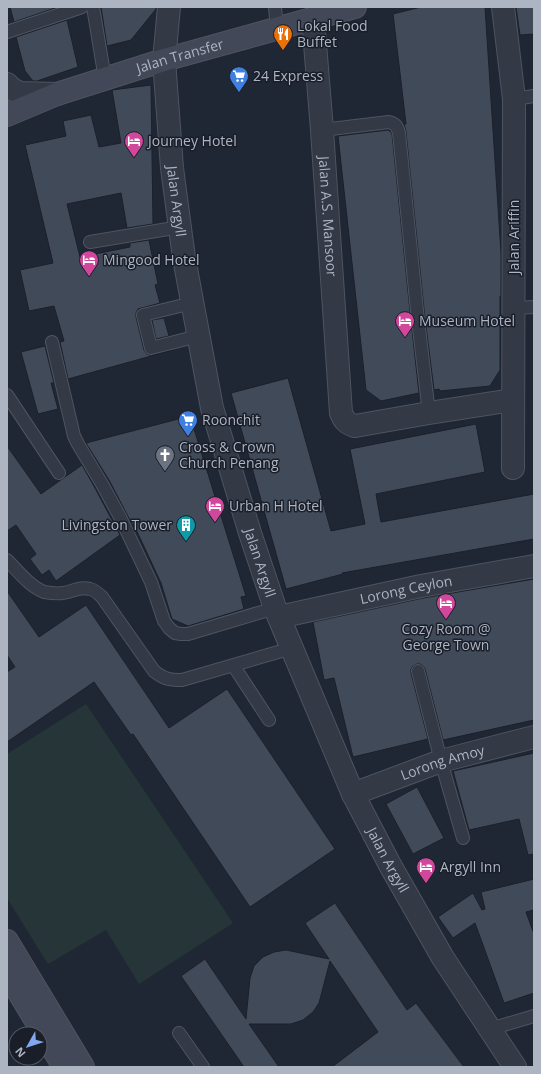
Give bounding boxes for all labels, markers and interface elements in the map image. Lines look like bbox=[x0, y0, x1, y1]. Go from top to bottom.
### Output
place label: Lokal Food Buffet bbox=[297, 16, 368, 51]
restaurant icon: Lokal Food Buffet bbox=[272, 23, 294, 51]
street label: Jalan Transfer bbox=[132, 34, 226, 78]
supermarket icon: 24 Express bbox=[228, 65, 250, 93]
place label: 24 Express bbox=[253, 66, 324, 85]
hotel icon: Journey Hotel bbox=[123, 130, 145, 158]
place label: Journey Hotel bbox=[146, 131, 237, 150]
street label: Jalan A.S. Mansoor bbox=[315, 153, 342, 278]
street label: Jalan Argyll bbox=[163, 163, 191, 238]
street label: Jalan Ariffin bbox=[504, 200, 523, 276]
hotel icon: Mingood Hotel bbox=[78, 249, 100, 277]
place label: Mingood Hotel bbox=[103, 250, 200, 269]
hotel icon: Museum Hotel bbox=[394, 310, 416, 338]
place label: Museum Hotel bbox=[419, 311, 515, 330]
supermarket icon: Roonchit bbox=[177, 409, 199, 437]
place label: Roonchit bbox=[202, 410, 260, 429]
place label: Cross & Crown Church Penang bbox=[179, 437, 279, 472]
church icon: Cross & Crown Church Penang bbox=[154, 444, 176, 472]
hotel icon: Urban H Hotel bbox=[204, 495, 226, 523]
place label: Urban H Hotel bbox=[229, 496, 323, 515]
building icon: Livingston Tower bbox=[175, 514, 197, 542]
place label: Livingston Tower bbox=[62, 515, 172, 534]
street label: Jalan Argyll bbox=[240, 524, 281, 600]
street label: Lorong Ceylon bbox=[358, 571, 454, 608]
hotel icon: Cozy Room @ George Town bbox=[435, 592, 457, 620]
place label: Cozy Room @ George Town bbox=[401, 619, 491, 654]
street label: Lorong Amoy bbox=[398, 740, 487, 784]
street label: Jalan Argyll bbox=[362, 822, 414, 896]
hotel icon: Argyll Inn bbox=[415, 856, 437, 884]
place label: Argyll Inn bbox=[440, 857, 501, 876]
north arrow bbox=[8, 1026, 48, 1066]
text: N bbox=[11, 1044, 28, 1061]

